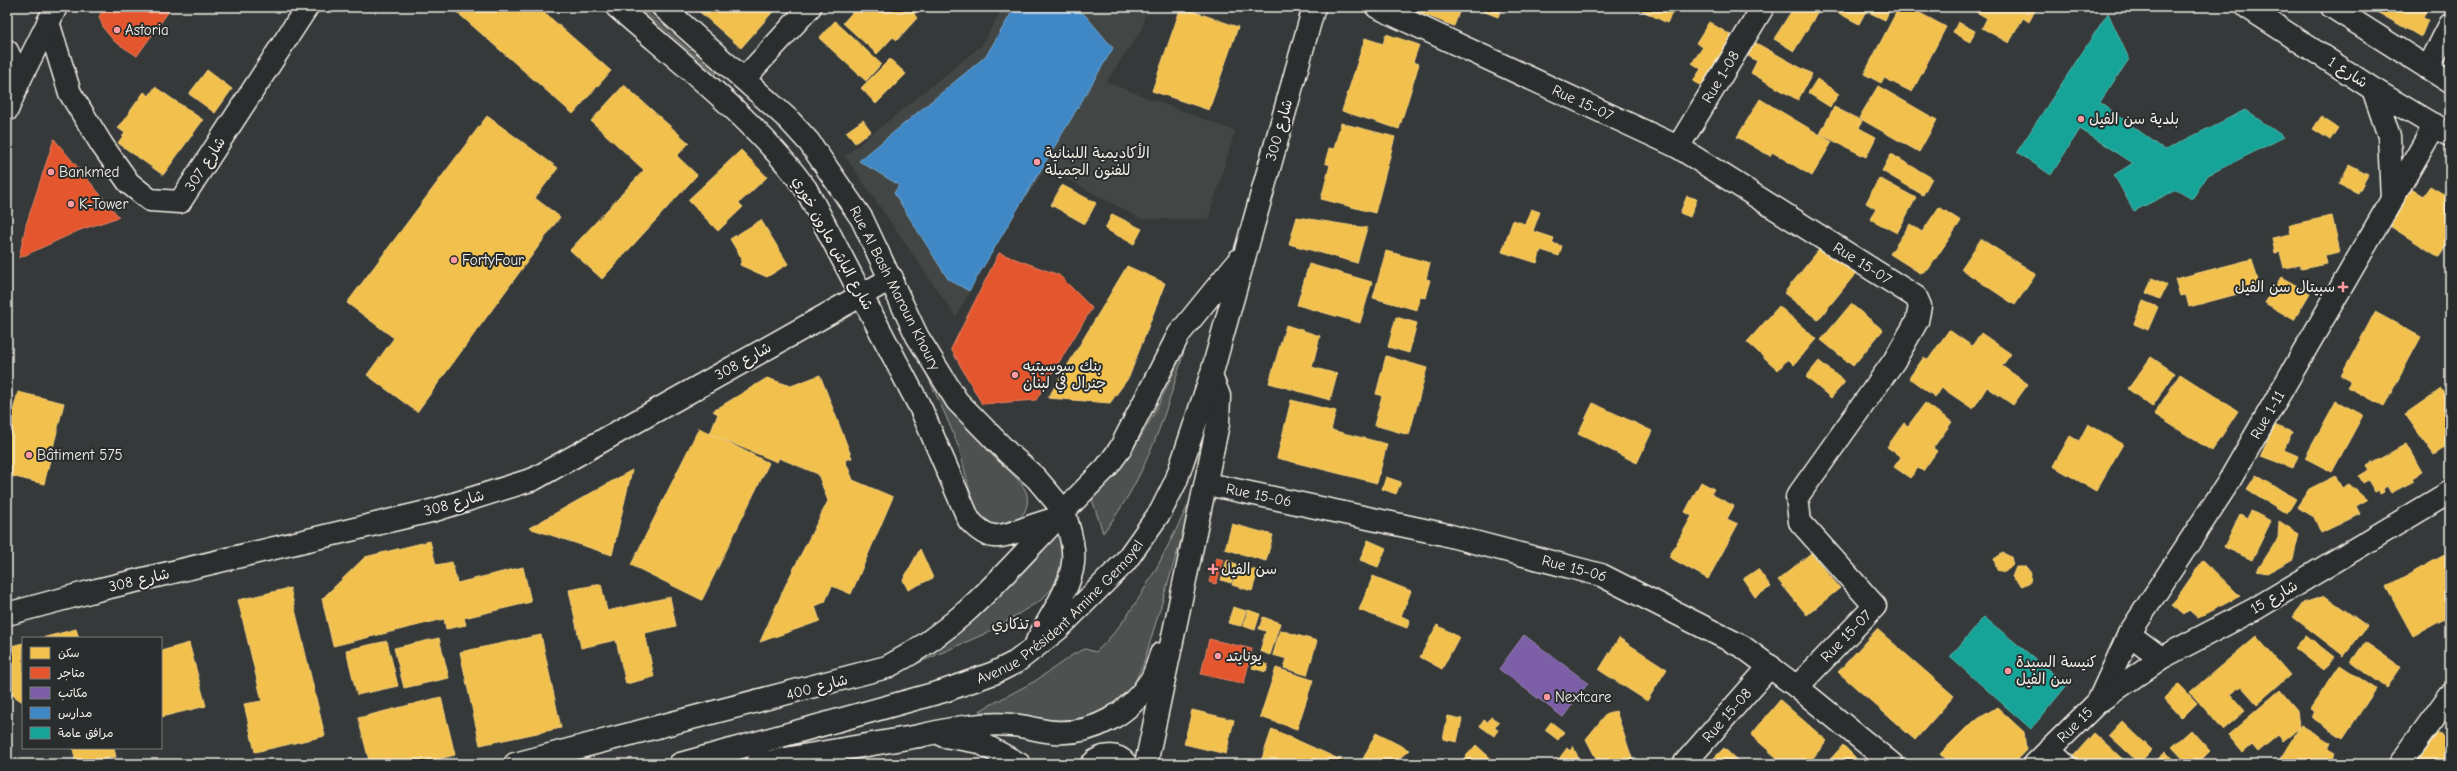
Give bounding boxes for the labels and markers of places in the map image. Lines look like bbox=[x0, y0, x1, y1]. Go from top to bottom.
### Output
place label: Astoria bbox=[125, 21, 169, 39]
marker: Astoria bbox=[112, 25, 122, 35]
place label: بلدية سن الفيل bbox=[2089, 110, 2179, 128]
marker: بلدية سن الفيل bbox=[2076, 114, 2086, 124]
place label: الأكاديمية اللبنانية للفنون الجميلة bbox=[1045, 143, 1150, 180]
marker: الأكاديمية اللبنانية للفنون الجميلة bbox=[1032, 157, 1042, 167]
place label: Bankmed bbox=[59, 163, 119, 181]
marker: Bankmed bbox=[46, 167, 56, 177]
place label: K-Tower bbox=[79, 195, 128, 213]
marker: K-Tower bbox=[66, 199, 76, 209]
place label: FortyFour bbox=[462, 251, 524, 269]
marker: FortyFour bbox=[449, 255, 459, 265]
place label: سبيتال سن الفيل bbox=[2235, 278, 2335, 296]
marker: سبيتال سن الفيل bbox=[2338, 282, 2348, 292]
place label: بنك سوسيتيه جنرال في لبنان bbox=[1023, 357, 1106, 393]
marker: بنك سوسيتيه جنرال في لبنان bbox=[1010, 370, 1020, 380]
place label: Bâtiment 575 bbox=[37, 446, 123, 464]
marker: Bâtiment 575 bbox=[24, 450, 34, 460]
place label: سن الفيل bbox=[1221, 560, 1277, 578]
marker: سن الفيل bbox=[1208, 564, 1218, 574]
place label: تذكاري bbox=[992, 615, 1030, 635]
marker: تذكاري bbox=[1032, 619, 1042, 629]
place label: يونايتد bbox=[1226, 647, 1262, 665]
marker: يونايتد bbox=[1213, 651, 1223, 661]
place label: كنيسة السيدة سن الفيل bbox=[2016, 653, 2097, 688]
marker: كنيسة السيدة سن الفيل bbox=[2003, 666, 2013, 676]
place label: Nextcare bbox=[1555, 688, 1612, 706]
marker: Nextcare bbox=[1542, 692, 1552, 702]

